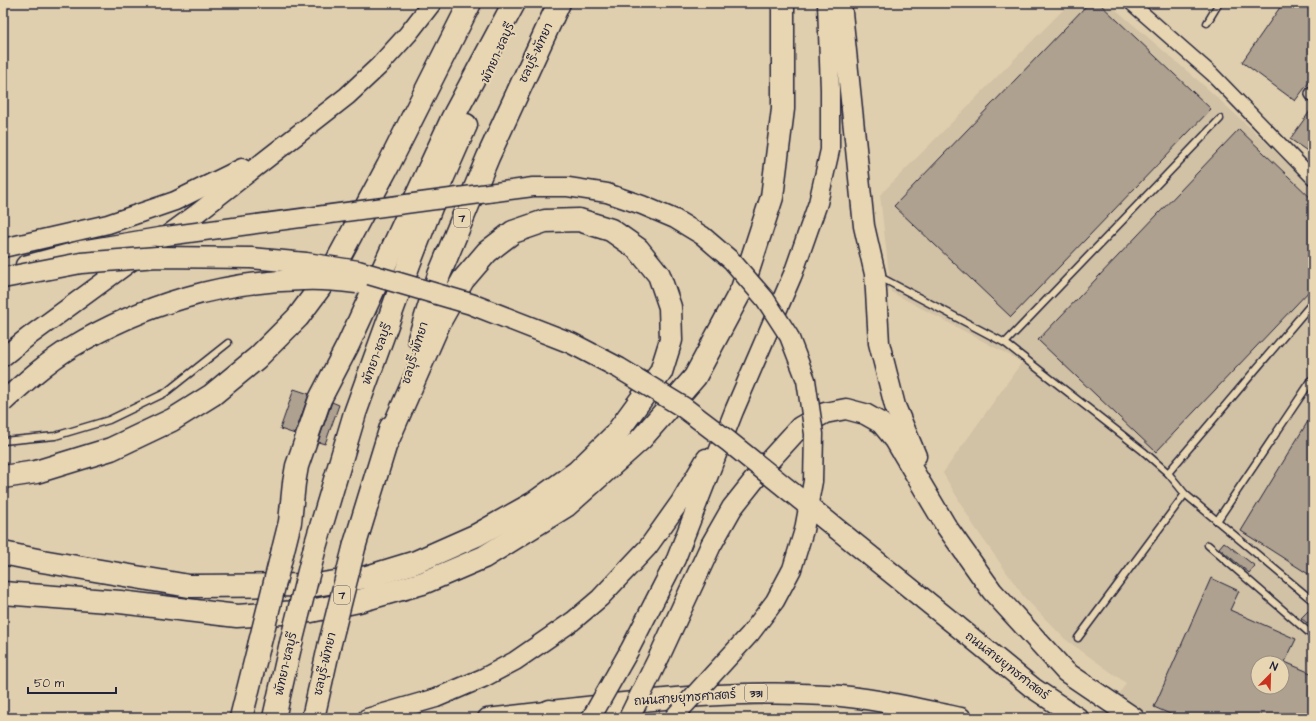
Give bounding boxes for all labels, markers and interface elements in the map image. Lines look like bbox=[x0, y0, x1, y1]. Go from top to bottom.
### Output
street label: พัทยา-ชลบุรี bbox=[477, 20, 519, 86]
street label: ชลบุรี-พัทยา bbox=[515, 20, 557, 86]
road number: 7 bbox=[454, 209, 470, 227]
street label: พัทยา-ชลบุรี bbox=[358, 320, 396, 387]
street label: ชลบุรี-พัทยา bbox=[397, 320, 433, 386]
road number: 7 bbox=[334, 586, 350, 604]
street label: ถนนสายยุทธศาสตร์ bbox=[961, 628, 1053, 704]
street label: พัทยา-ชลบุรี bbox=[270, 630, 302, 697]
street label: ชลบุรี-พัทยา bbox=[309, 631, 341, 697]
north arrow bbox=[1250, 655, 1290, 695]
text: N bbox=[1268, 658, 1280, 675]
scale bar bbox=[28, 669, 116, 695]
text: 50 m bbox=[34, 675, 65, 692]
road number: 331 bbox=[745, 684, 767, 702]
street label: ถนนสายยุทธศาสตร์ bbox=[633, 686, 737, 710]

